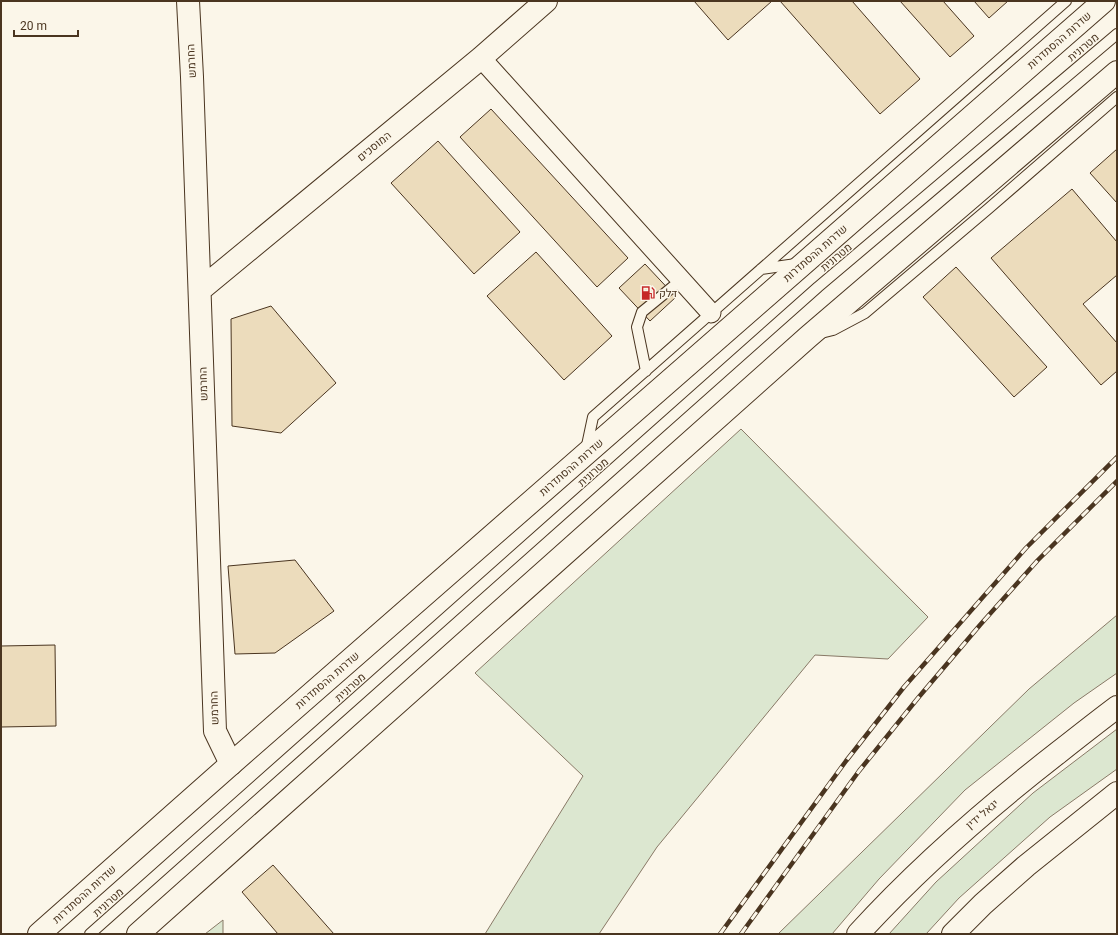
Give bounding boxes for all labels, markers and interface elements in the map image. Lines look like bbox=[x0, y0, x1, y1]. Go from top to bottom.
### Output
street label: שדרות ההסתדרות bbox=[1025, 9, 1094, 72]
scale bar bbox=[14, 12, 78, 38]
text: 20 m bbox=[20, 19, 47, 33]
street label: מטרונית bbox=[1065, 31, 1102, 64]
street label: החרמש bbox=[184, 44, 199, 78]
street label: המוסכים bbox=[355, 129, 394, 164]
street label: שדרות ההסתדרות bbox=[781, 222, 850, 285]
street label: מטרונית bbox=[818, 241, 855, 274]
fuel station icon: דלק bbox=[640, 285, 656, 301]
place label: דלק bbox=[659, 287, 677, 300]
street label: החרמש bbox=[196, 367, 211, 401]
street label: שדרות ההסתדרות bbox=[537, 436, 606, 499]
street label: מטרונית bbox=[575, 455, 611, 489]
street label: שדרות ההסתדרות bbox=[293, 649, 362, 712]
street label: מטרונית bbox=[332, 670, 368, 704]
street label: החרמש bbox=[207, 691, 222, 725]
street label: יגאל ידין bbox=[963, 797, 1001, 832]
street label: שדרות ההסתדרות bbox=[50, 863, 119, 926]
street label: מטרונית bbox=[90, 885, 126, 919]

